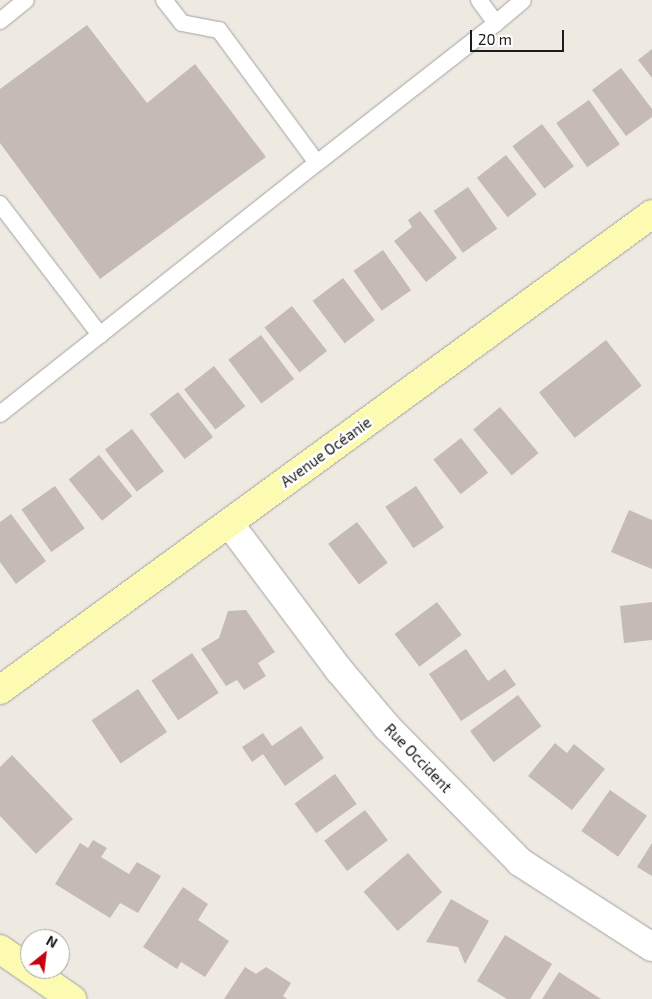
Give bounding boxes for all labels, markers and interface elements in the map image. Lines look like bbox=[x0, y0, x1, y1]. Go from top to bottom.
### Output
scale bar bbox=[472, 20, 566, 52]
text: 20 m bbox=[478, 30, 512, 48]
street label: Avenue Océanie bbox=[277, 413, 375, 491]
street label: Rue Occident bbox=[381, 720, 455, 796]
north arrow bbox=[20, 929, 70, 979]
text: N bbox=[43, 931, 61, 951]

